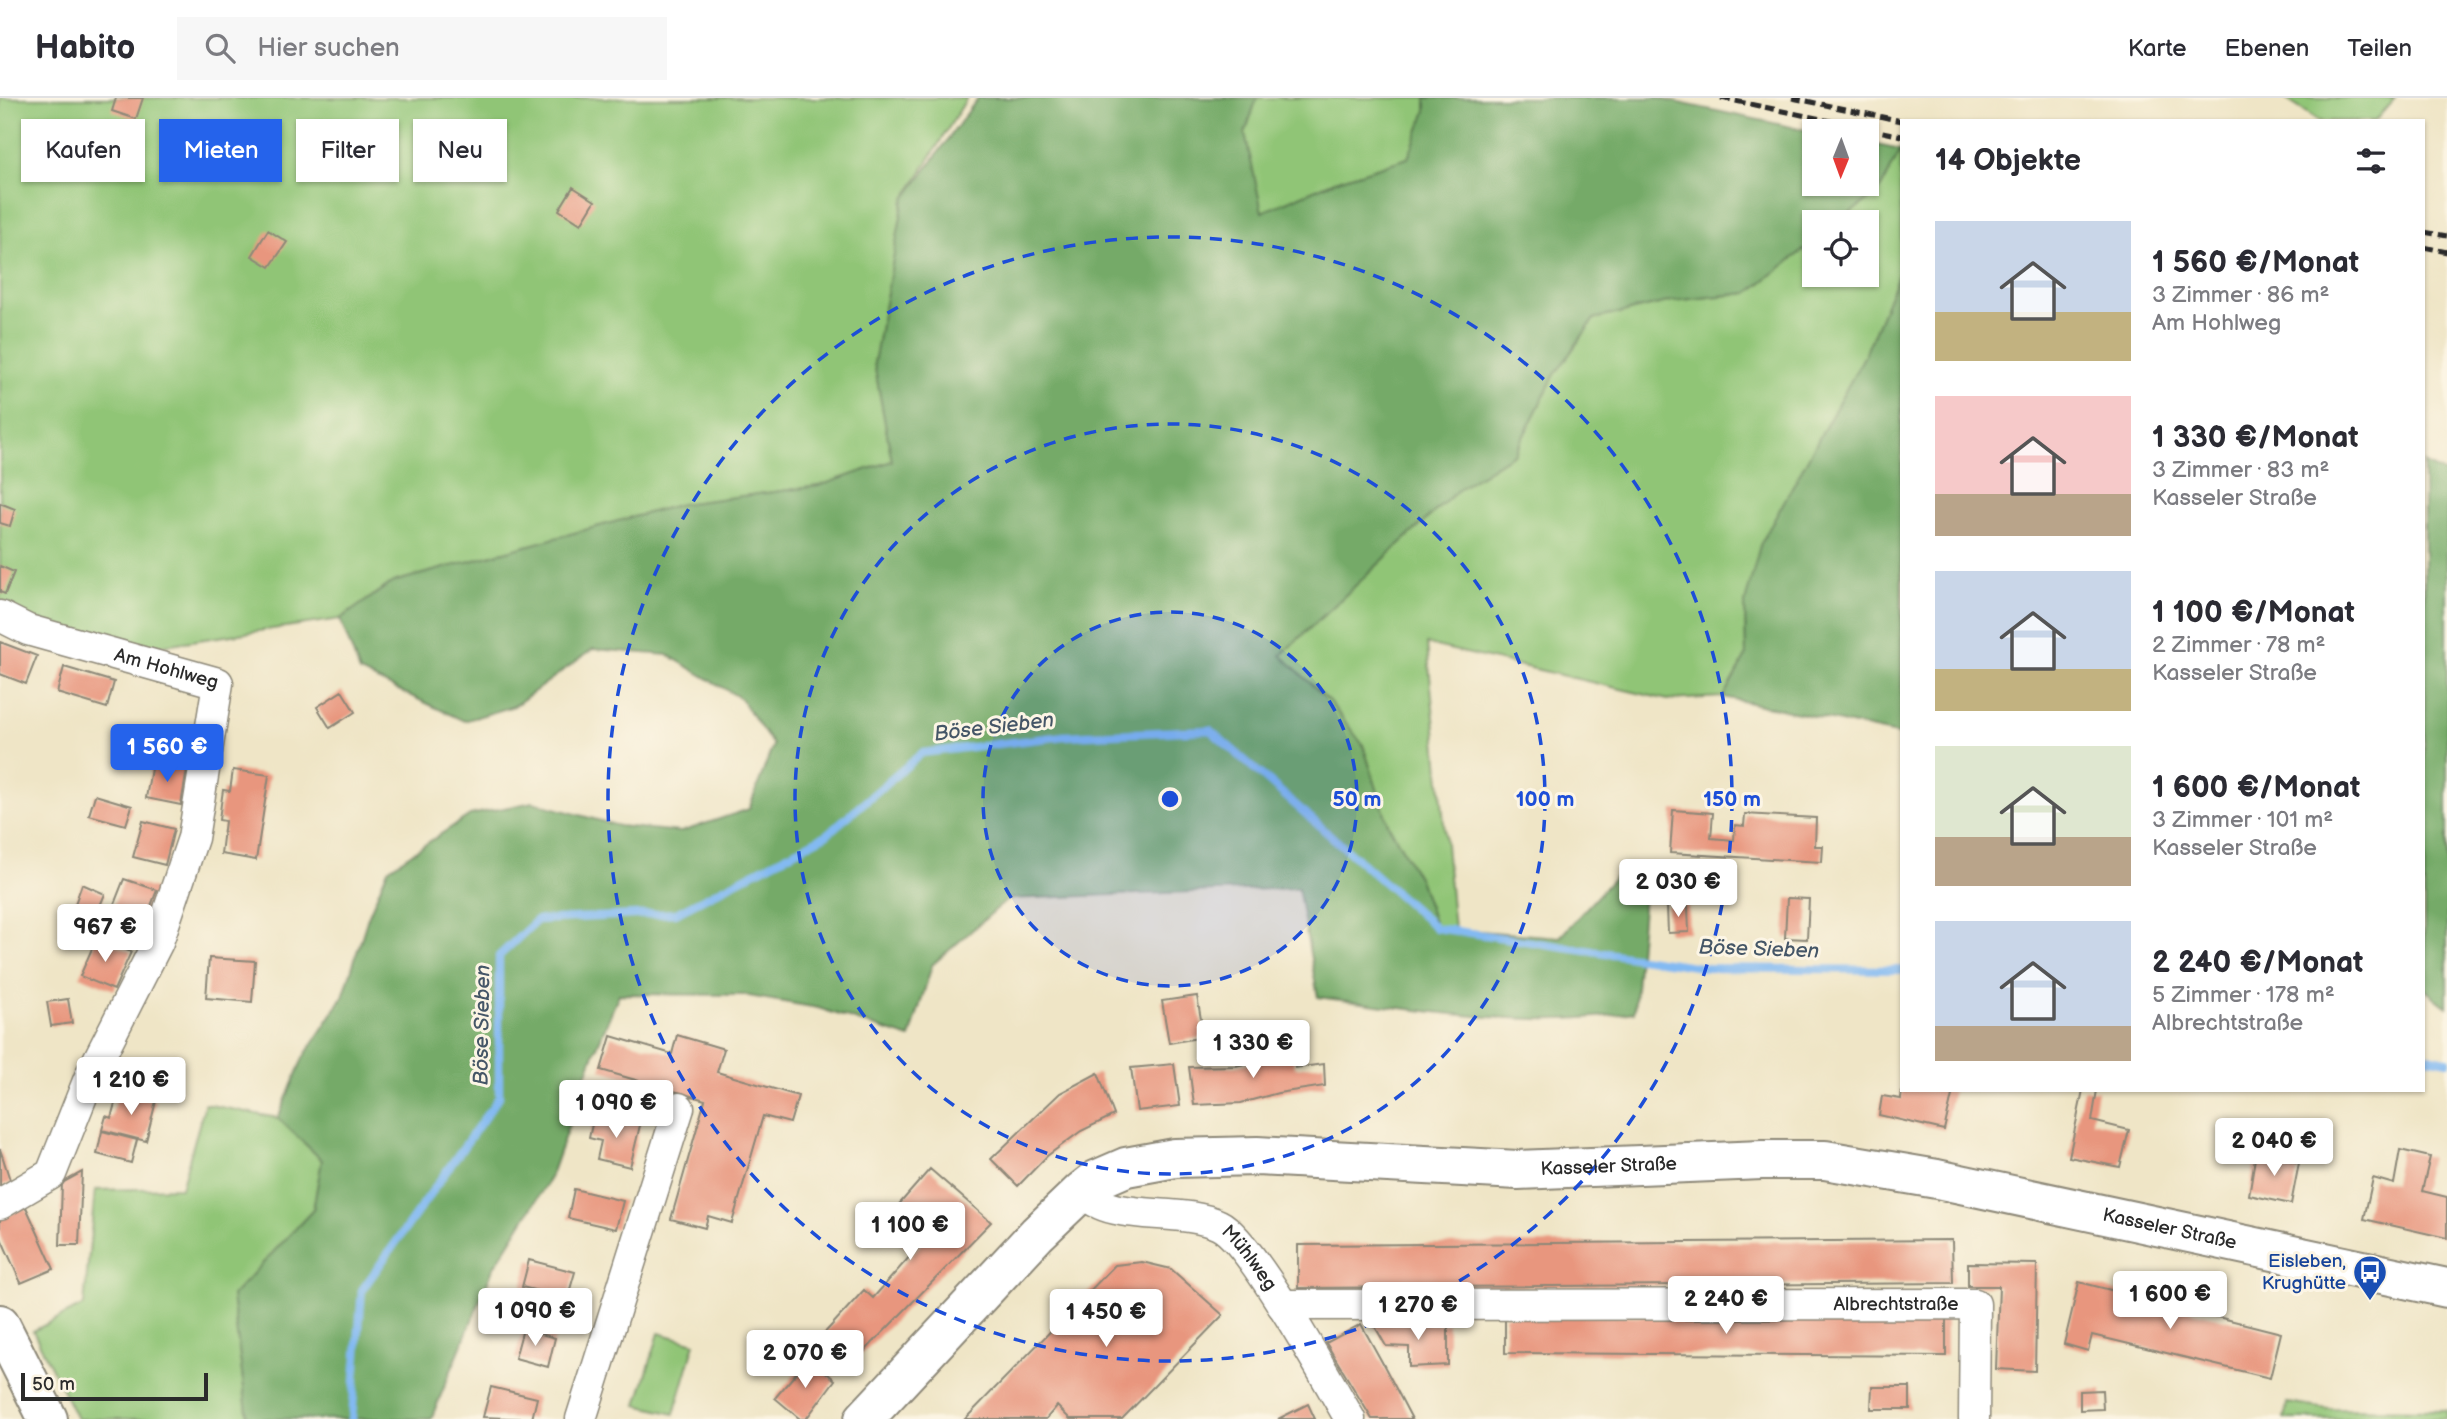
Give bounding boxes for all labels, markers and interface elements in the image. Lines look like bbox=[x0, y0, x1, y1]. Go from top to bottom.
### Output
search box bbox=[177, 17, 667, 80]
text: Habito bbox=[35, 28, 135, 68]
icon: search bbox=[201, 29, 239, 67]
text: Hier suchen bbox=[257, 33, 400, 64]
text: Karte bbox=[2128, 34, 2186, 63]
text: Ebenen bbox=[2224, 34, 2309, 63]
text: Teilen bbox=[2347, 34, 2412, 63]
chip: Kaufen bbox=[21, 119, 145, 182]
chip: Mieten bbox=[159, 119, 282, 182]
chip: Filter bbox=[296, 119, 399, 182]
chip: Neu bbox=[413, 119, 507, 182]
north arrow bbox=[1802, 119, 1880, 196]
map controls bbox=[1802, 119, 1879, 287]
icon: filters bbox=[2352, 142, 2390, 180]
text: 14 Objekte bbox=[1935, 143, 2081, 179]
button: locate bbox=[1802, 210, 1879, 287]
text: 1 560 €/Monat bbox=[2152, 245, 2359, 281]
icon: home bbox=[1991, 249, 2075, 333]
text: 3 Zimmer · 86 m² bbox=[2152, 281, 2329, 309]
text: Am Hohlweg bbox=[2152, 309, 2281, 337]
text: 1 330 €/Monat bbox=[2152, 420, 2358, 456]
icon: home bbox=[1991, 424, 2075, 508]
text: 3 Zimmer · 83 m² bbox=[2152, 456, 2330, 484]
text: Kasseler Straße bbox=[2152, 484, 2317, 512]
text: 1 100 €/Monat bbox=[2152, 595, 2355, 631]
icon: home bbox=[1991, 599, 2075, 683]
text: 2 Zimmer · 78 m² bbox=[2152, 631, 2326, 659]
street label: Am Hohlweg bbox=[112, 643, 221, 694]
text: Kasseler Straße bbox=[2152, 659, 2317, 687]
water label: Böse Sieben bbox=[933, 707, 1055, 747]
pin: 1 560 € bbox=[102, 724, 232, 784]
text: 1 560 € bbox=[127, 733, 207, 761]
text: 1 600 €/Monat bbox=[2152, 770, 2360, 806]
icon: home bbox=[1991, 774, 2075, 858]
centre of rings bbox=[1158, 787, 1182, 811]
text: 50 m bbox=[1333, 787, 1381, 812]
text: 100 m bbox=[1516, 787, 1574, 812]
text: 150 m bbox=[1703, 787, 1761, 812]
text: 3 Zimmer · 101 m² bbox=[2152, 806, 2333, 834]
text: Kasseler Straße bbox=[2152, 834, 2317, 862]
pin: 2 030 € bbox=[1613, 860, 1743, 919]
text: 2 030 € bbox=[1635, 868, 1721, 896]
pin: 967 € bbox=[56, 904, 154, 964]
text: 967 € bbox=[73, 913, 137, 941]
water label: Böse Sieben bbox=[1698, 934, 1820, 964]
text: 2 240 €/Monat bbox=[2152, 945, 2363, 981]
icon: home bbox=[1991, 949, 2075, 1033]
water label: Böse Sieben bbox=[468, 964, 496, 1086]
text: 5 Zimmer · 178 m² bbox=[2152, 981, 2335, 1009]
text: Albrechtstraße bbox=[2152, 1009, 2303, 1037]
pin: 1 330 € bbox=[1188, 1020, 1318, 1080]
text: 1 330 € bbox=[1213, 1029, 1293, 1057]
pin: 1 210 € bbox=[66, 1058, 196, 1117]
text: 1 210 € bbox=[93, 1066, 169, 1094]
pin: 1 090 € bbox=[551, 1080, 681, 1140]
text: 1 090 € bbox=[575, 1089, 657, 1117]
pin: 2 040 € bbox=[2209, 1118, 2339, 1178]
text: 2 040 € bbox=[2231, 1127, 2317, 1155]
street label: Kasseler Straße bbox=[1540, 1152, 1677, 1181]
pin: 1 100 € bbox=[845, 1202, 975, 1262]
street label: Kasseler Straße bbox=[2101, 1203, 2239, 1254]
text: 1 100 € bbox=[871, 1211, 949, 1239]
street label: Mühlweg bbox=[1217, 1220, 1282, 1295]
place label: Eisleben, Krughütte bbox=[2262, 1250, 2346, 1295]
bus stop icon: Eisleben, Krughütte bbox=[2351, 1253, 2389, 1302]
pin: 1 600 € bbox=[2105, 1272, 2235, 1331]
pin: 2 240 € bbox=[1661, 1276, 1791, 1336]
text: 1 600 € bbox=[2129, 1280, 2211, 1308]
pin: 1 270 € bbox=[1353, 1282, 1483, 1342]
text: 2 240 € bbox=[1684, 1285, 1768, 1313]
pin: 1 090 € bbox=[470, 1288, 600, 1348]
pin: 1 450 € bbox=[1041, 1290, 1171, 1349]
text: 1 270 € bbox=[1378, 1291, 1458, 1319]
street label: Albrechtstraße bbox=[1833, 1293, 1959, 1316]
text: 1 090 € bbox=[494, 1297, 576, 1325]
text: 1 450 € bbox=[1066, 1298, 1146, 1326]
pin: 2 070 € bbox=[740, 1330, 870, 1390]
text: 2 070 € bbox=[763, 1339, 847, 1367]
scale bar bbox=[21, 1370, 208, 1402]
text: 50 m bbox=[32, 1373, 75, 1396]

